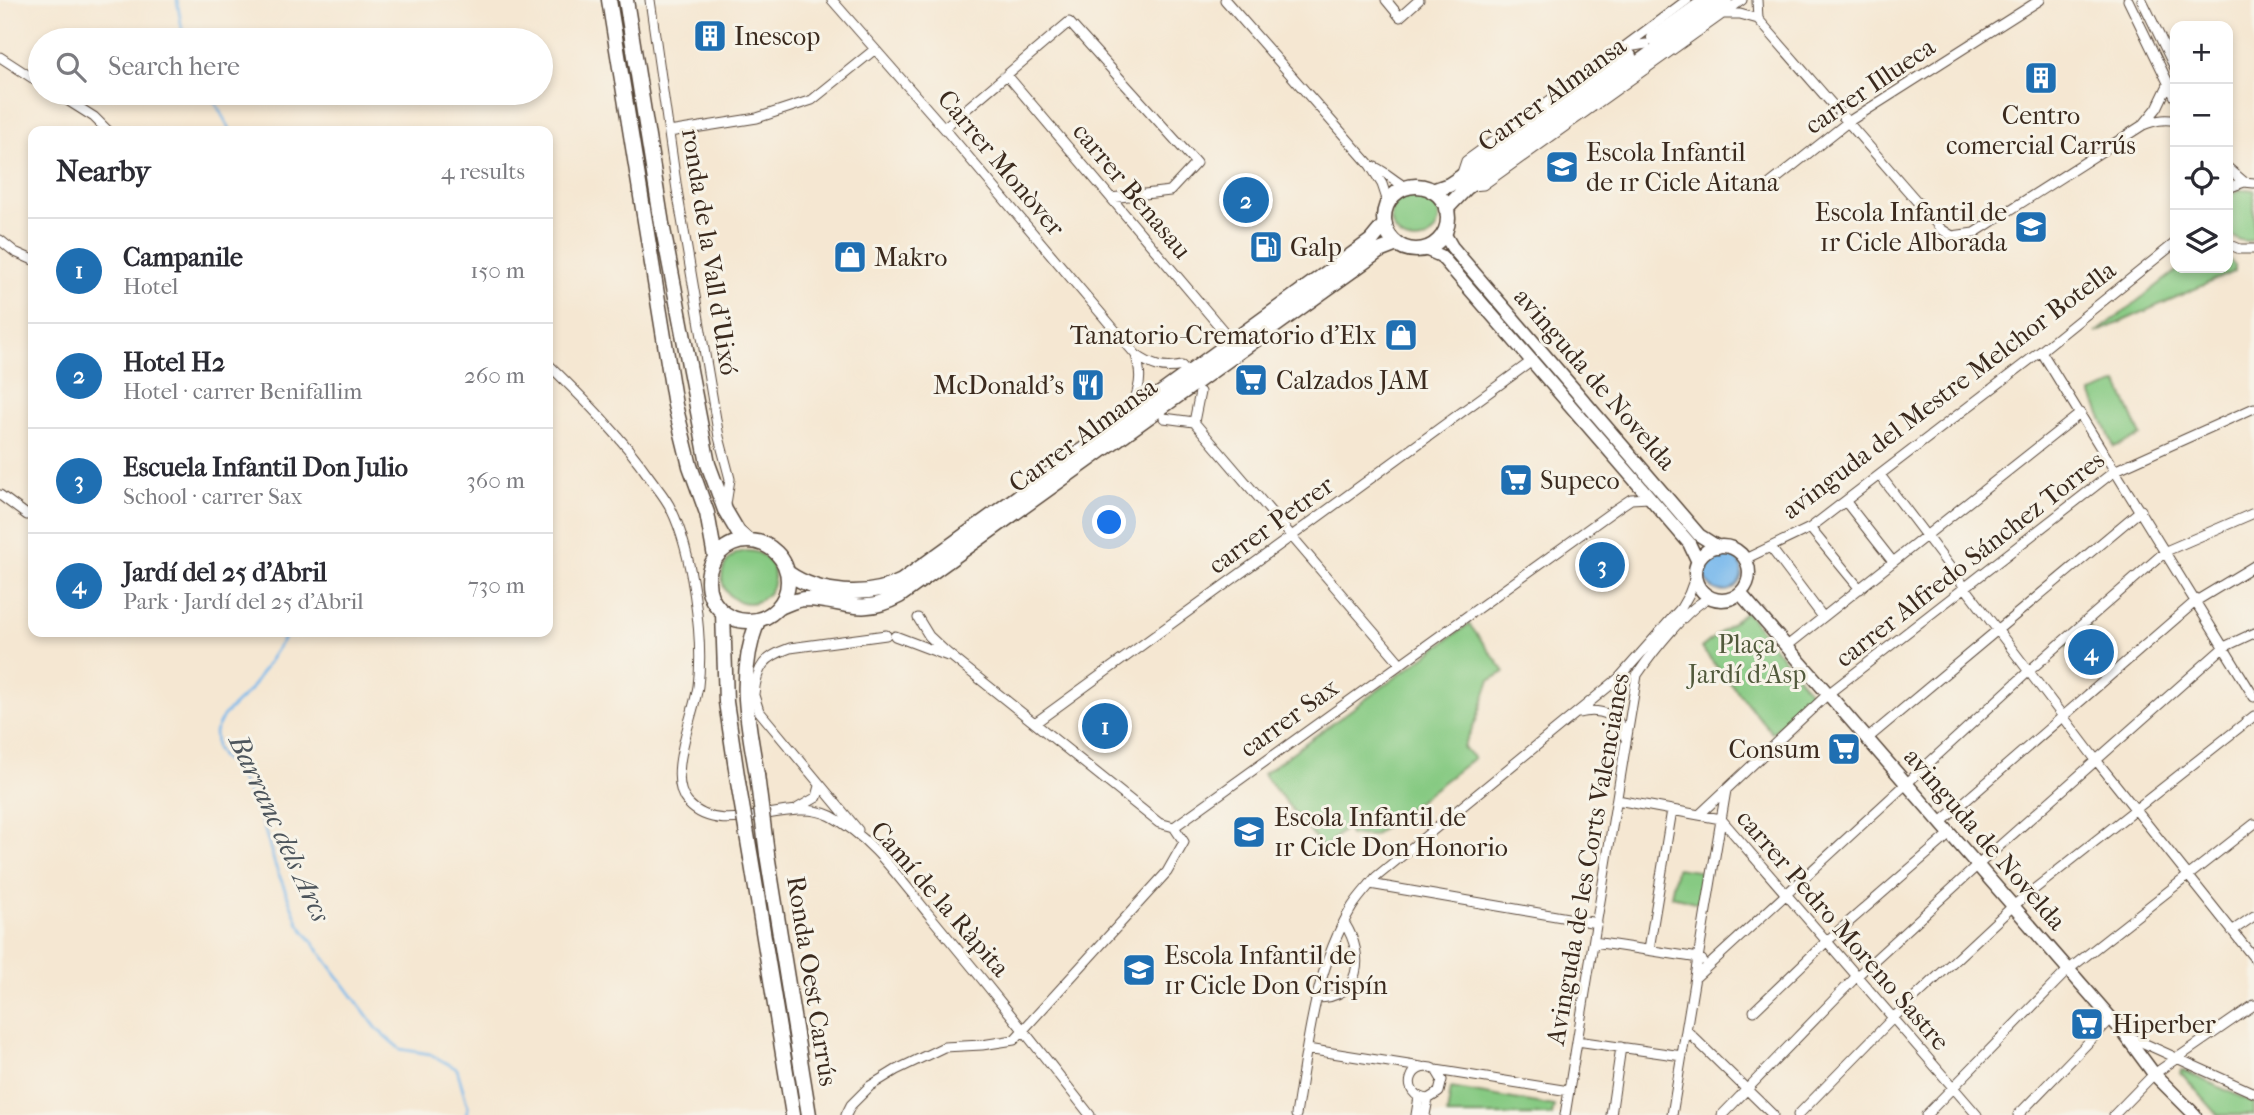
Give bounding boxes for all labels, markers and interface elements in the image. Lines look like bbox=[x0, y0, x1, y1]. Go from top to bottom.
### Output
building icon: Inescop bbox=[691, 17, 729, 55]
place label: Inescop bbox=[734, 21, 820, 52]
map controls bbox=[2170, 21, 2233, 273]
button: + bbox=[2170, 21, 2233, 84]
search box bbox=[28, 28, 553, 105]
street label: Carrer Almansa bbox=[1472, 29, 1633, 158]
street label: carrer Illueca bbox=[1799, 31, 1942, 141]
icon: search bbox=[52, 48, 90, 86]
text: Search here bbox=[108, 51, 240, 82]
building icon: Centro comercial Carrús bbox=[2022, 59, 2060, 97]
street label: Carrer Monòver bbox=[931, 84, 1071, 242]
button: − bbox=[2170, 84, 2233, 147]
place label: Centro comercial Carrús bbox=[1946, 100, 2136, 161]
street label: carrer Benasau bbox=[1066, 117, 1198, 266]
street label: ronda de la Vall d'Uixó bbox=[675, 127, 745, 377]
place label: Escola Infantil de 1r Cicle Aitana bbox=[1586, 137, 1780, 198]
button: locate bbox=[2170, 147, 2233, 210]
school or university icon: Escola Infantil de 1r Cicle Aitana bbox=[1543, 148, 1581, 186]
text: Nearby bbox=[56, 154, 151, 189]
text: 4 results bbox=[441, 158, 525, 185]
pin: 2 bbox=[1223, 174, 1269, 226]
place label: Escola Infantil de 1r Cicle Alborada bbox=[1815, 197, 2008, 258]
school or university icon: Escola Infantil de 1r Cicle Alborada bbox=[2012, 208, 2050, 246]
button: layers bbox=[2170, 210, 2233, 273]
fuel station icon: Galp bbox=[1247, 228, 1285, 266]
place label: Galp bbox=[1290, 232, 1342, 263]
shop icon: Makro bbox=[831, 238, 869, 276]
text: Campanile bbox=[123, 242, 243, 273]
place label: Makro bbox=[874, 242, 947, 273]
street label: avinguda del Mestre Melchor Botella bbox=[1776, 254, 2123, 526]
text: 1 bbox=[75, 257, 83, 284]
text: 150 m bbox=[470, 257, 525, 284]
text: Hotel bbox=[123, 273, 178, 300]
street label: avinguda de Novelda bbox=[1508, 282, 1683, 477]
shop icon: Tanatorio-Crematorio d'Elx bbox=[1382, 316, 1420, 354]
place label: Tanatorio-Crematorio d'Elx bbox=[1070, 320, 1376, 351]
text: Hotel H2 bbox=[123, 347, 225, 378]
supermarket icon: Calzados JAM bbox=[1232, 361, 1270, 399]
text: 2 bbox=[73, 362, 85, 389]
text: 260 m bbox=[464, 362, 525, 389]
place label: Calzados JAM bbox=[1276, 365, 1429, 396]
restaurant icon: McDonald's bbox=[1069, 366, 1107, 404]
place label: McDonald's bbox=[933, 370, 1064, 401]
street label: Carrer Almansa bbox=[1003, 370, 1164, 499]
text: Hotel · carrer Benifallim bbox=[123, 378, 362, 405]
street label: carrer Alfredo Sánchez Torres bbox=[1829, 444, 2111, 674]
text: Escuela Infantil Don Julio bbox=[123, 452, 408, 483]
supermarket icon: Supeco bbox=[1497, 461, 1535, 499]
place label: Supeco bbox=[1540, 465, 1620, 496]
text: 3 bbox=[74, 467, 84, 494]
text: 360 m bbox=[466, 467, 525, 494]
street label: carrer Petrer bbox=[1202, 469, 1340, 581]
text: School · carrer Sax bbox=[123, 483, 303, 510]
your location bbox=[1092, 505, 1126, 539]
pin: 3 bbox=[1579, 539, 1625, 591]
text: Jardí del 25 d'Abril bbox=[123, 557, 327, 588]
text: 4 bbox=[72, 572, 86, 599]
text: 730 m bbox=[468, 572, 525, 599]
text: Park · Jardí del 25 d'Abril bbox=[123, 588, 364, 615]
pin: 4 bbox=[2068, 626, 2114, 678]
park label: Plaça Jardí d'Asp bbox=[1686, 629, 1806, 690]
street label: Avinguda de les Corts Valencianes bbox=[1540, 671, 1636, 1048]
street label: carrer Sax bbox=[1234, 672, 1345, 764]
pin: 1 bbox=[1082, 700, 1128, 752]
water label: Barranc dels Arcs bbox=[221, 727, 338, 928]
supermarket icon: Consum bbox=[1825, 730, 1863, 768]
place label: Consum bbox=[1728, 734, 1820, 765]
street label: avinguda de Novelda bbox=[1898, 742, 2073, 937]
place label: Escola Infantil de 1r Cicle Don Honorio bbox=[1274, 802, 1508, 863]
street label: carrer Pedro Moreno Sastre bbox=[1730, 803, 1956, 1057]
school or university icon: Escola Infantil de 1r Cicle Don Honorio bbox=[1230, 813, 1268, 851]
street label: Camí de la Ràpita bbox=[864, 815, 1017, 984]
street label: Ronda Oest Carrús bbox=[780, 874, 844, 1088]
place label: Escola Infantil de 1r Cicle Don Crispín bbox=[1164, 940, 1388, 1001]
school or university icon: Escola Infantil de 1r Cicle Don Crispín bbox=[1120, 951, 1158, 989]
supermarket icon: Hiperber bbox=[2068, 1005, 2106, 1043]
place label: Hiperber bbox=[2112, 1009, 2216, 1040]

